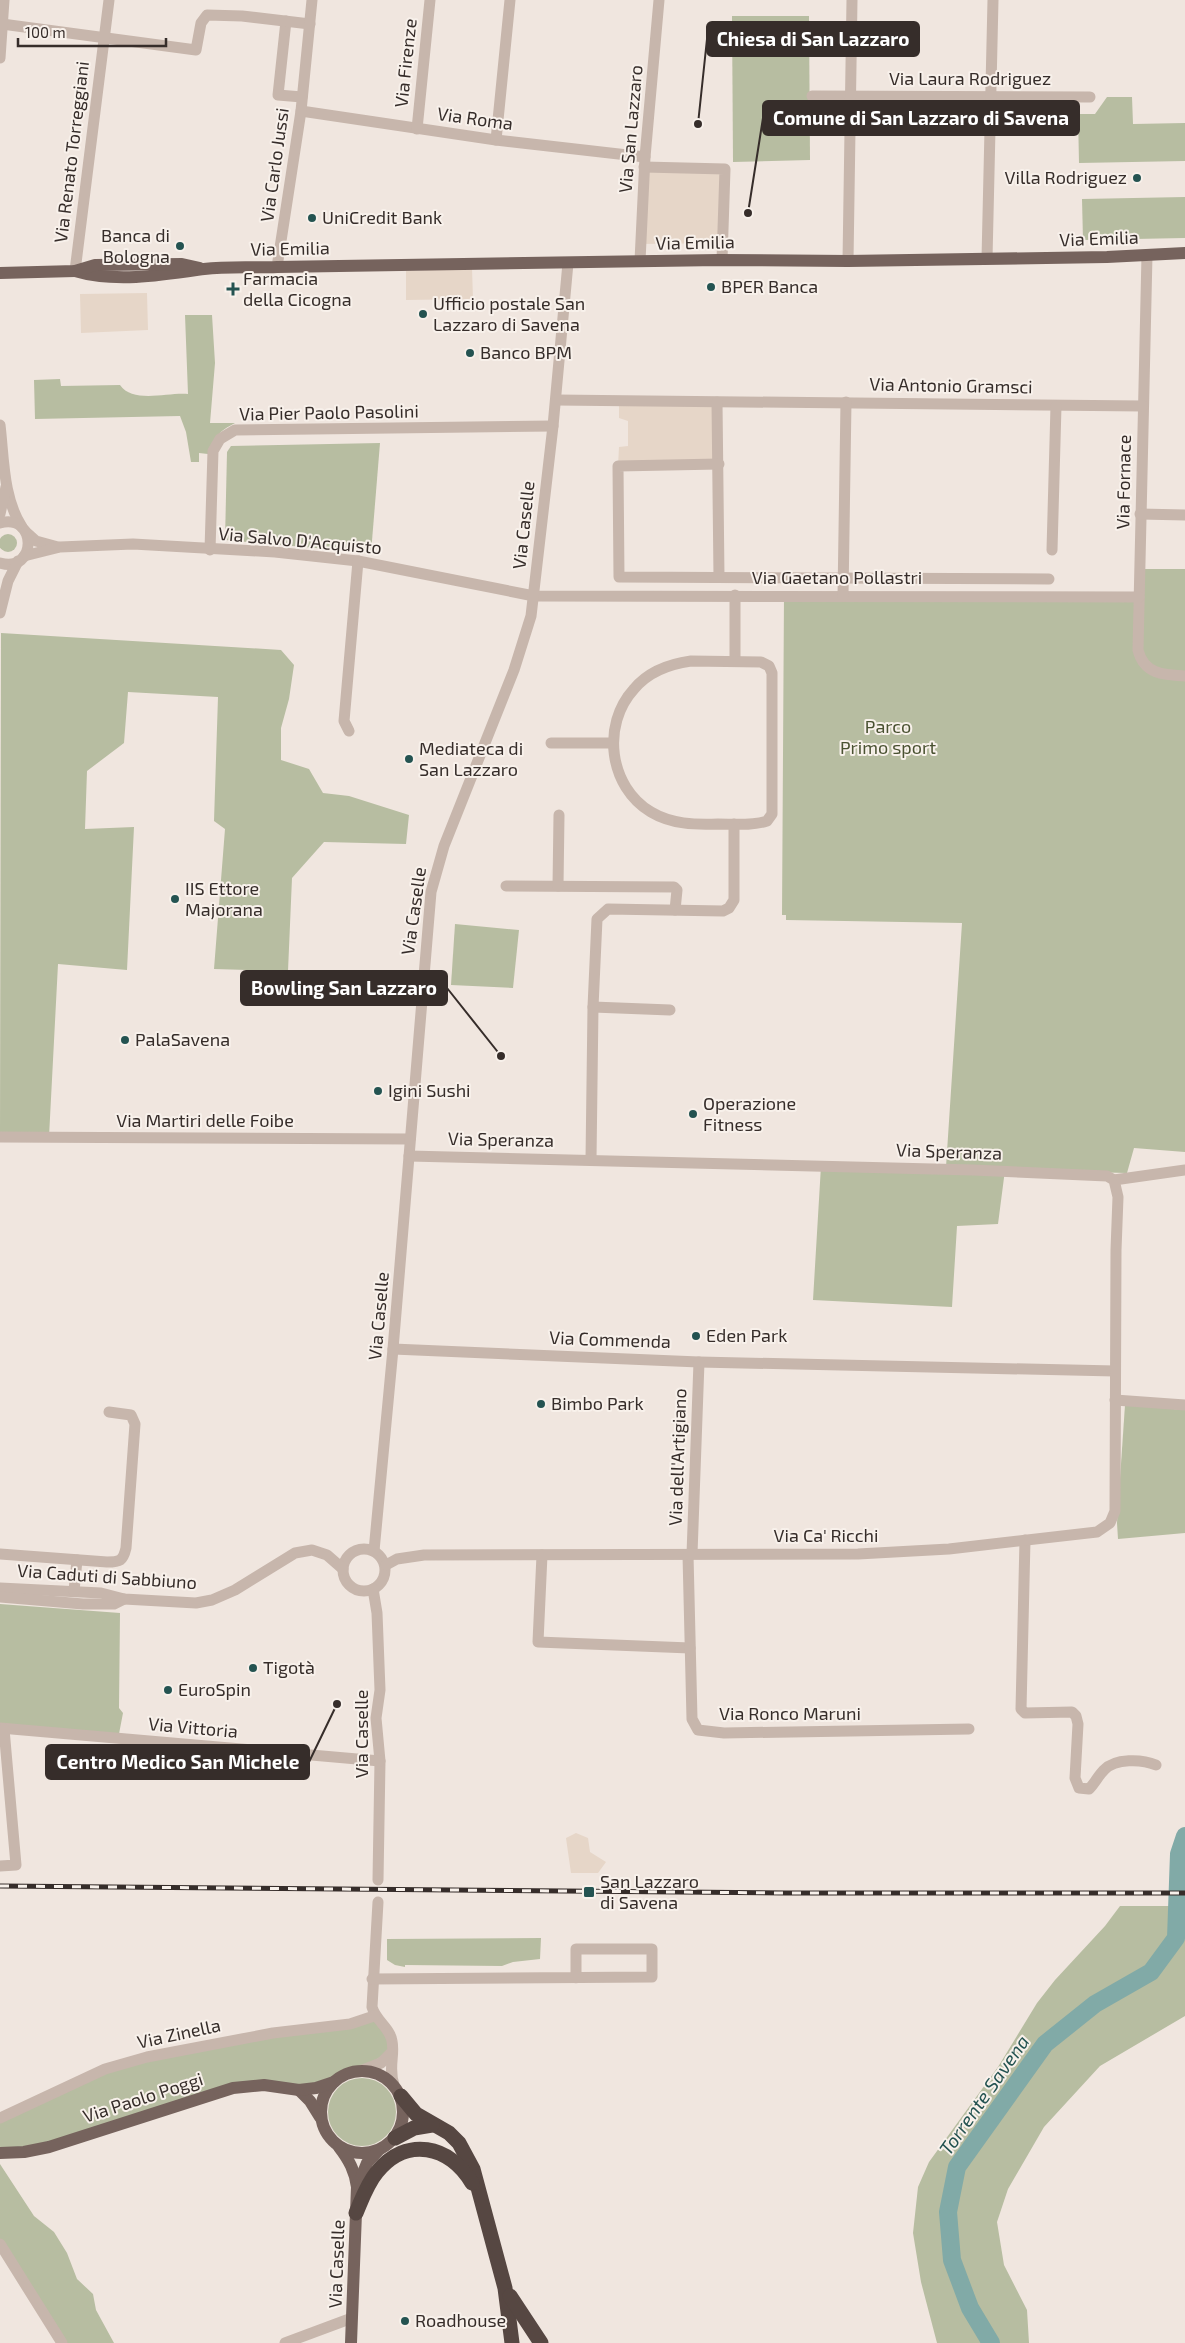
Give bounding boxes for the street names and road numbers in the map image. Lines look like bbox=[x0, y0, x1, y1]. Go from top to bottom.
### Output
street label: Via Firenze bbox=[389, 17, 421, 109]
street label: Via Renato Torreggiani bbox=[49, 60, 93, 244]
street label: Via San Lazzaro bbox=[613, 64, 647, 194]
street label: Via Laura Rodriguez bbox=[889, 67, 1051, 89]
street label: Via Roma bbox=[436, 102, 514, 134]
street label: Via Carlo Jussi bbox=[255, 106, 293, 223]
street label: Via Emilia bbox=[1059, 226, 1139, 250]
street label: Via Emilia bbox=[655, 230, 735, 254]
street label: Via Emilia bbox=[250, 236, 330, 260]
street label: Via Antonio Gramsci bbox=[869, 373, 1033, 397]
street label: Via Pier Paolo Pasolini bbox=[239, 399, 419, 425]
street label: Via Fornace bbox=[1111, 434, 1135, 530]
street label: Via Caselle bbox=[507, 480, 539, 570]
street label: Via Salvo D'Acquisto bbox=[217, 522, 383, 558]
street label: Via Gaetano Pollastri bbox=[752, 566, 922, 588]
street label: Via Caselle bbox=[396, 865, 430, 956]
street label: Via Martiri delle Foibe bbox=[116, 1109, 294, 1131]
street label: Via Speranza bbox=[448, 1127, 554, 1151]
street label: Via Speranza bbox=[896, 1138, 1002, 1164]
street label: Via Caselle bbox=[363, 1271, 393, 1361]
street label: Via Commenda bbox=[549, 1326, 671, 1352]
street label: Via dell'Artigiano bbox=[664, 1388, 690, 1526]
street label: Via Ca' Ricchi bbox=[774, 1524, 878, 1546]
street label: Via Caduti di Sabbiuno bbox=[16, 1559, 198, 1593]
street label: Via Caselle bbox=[350, 1690, 372, 1778]
street label: Via Ronco Maruni bbox=[719, 1702, 861, 1724]
street label: Via Vittoria bbox=[147, 1712, 239, 1742]
street label: Via Zinella bbox=[135, 2013, 222, 2053]
street label: Via Paolo Poggi bbox=[80, 2067, 205, 2127]
street label: Via Caselle bbox=[323, 2219, 349, 2309]

